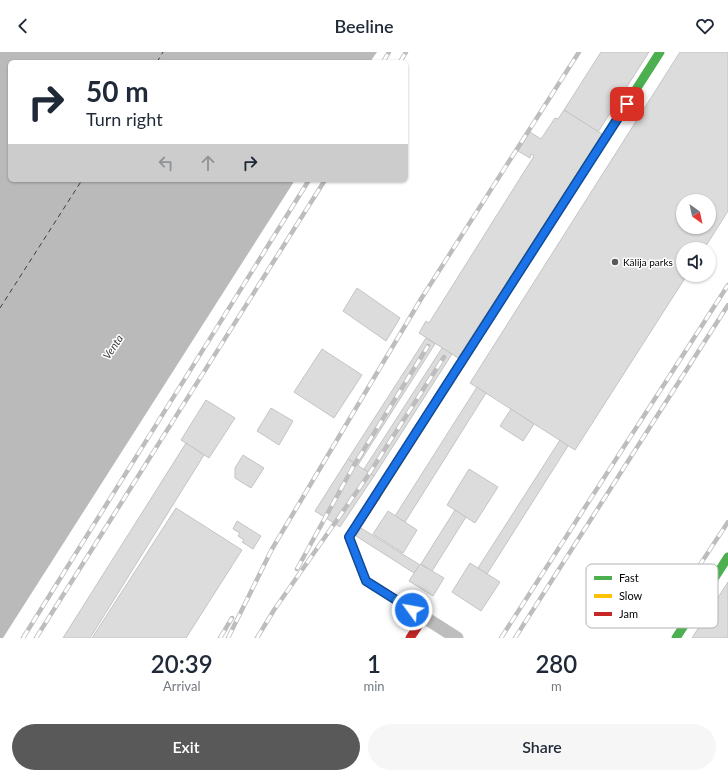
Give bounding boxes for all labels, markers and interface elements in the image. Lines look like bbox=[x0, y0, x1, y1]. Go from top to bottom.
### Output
icon: back bbox=[12, 15, 34, 37]
text: Beeline bbox=[334, 15, 394, 37]
icon: heart bbox=[694, 15, 716, 37]
text: 50 m bbox=[86, 74, 149, 108]
icon: right bbox=[20, 76, 72, 128]
pin bbox=[610, 87, 644, 121]
icon: arrive bbox=[616, 93, 638, 115]
text: Turn right bbox=[86, 108, 163, 130]
icon: left bbox=[155, 152, 177, 174]
icon: ahead bbox=[197, 152, 219, 174]
icon: right bbox=[239, 152, 261, 174]
north arrow bbox=[676, 194, 716, 234]
map controls bbox=[676, 194, 716, 282]
button: sound bbox=[676, 242, 716, 282]
place label: Kālija parks bbox=[623, 256, 673, 268]
marker: Kālija parks bbox=[610, 257, 620, 267]
water label: Venta bbox=[100, 332, 126, 361]
legend bbox=[586, 564, 718, 628]
text: Fast bbox=[619, 571, 639, 584]
position arrow bbox=[391, 589, 433, 631]
text: Slow bbox=[619, 589, 643, 602]
text: Jam bbox=[619, 607, 638, 620]
text: 20:39 bbox=[151, 649, 213, 678]
text: 1 bbox=[367, 649, 381, 678]
text: 280 bbox=[535, 649, 577, 678]
text: Arrival bbox=[163, 678, 200, 694]
text: min bbox=[363, 678, 385, 694]
text: m bbox=[551, 678, 562, 694]
button: Exit bbox=[12, 724, 360, 770]
button: Share bbox=[368, 724, 716, 770]

